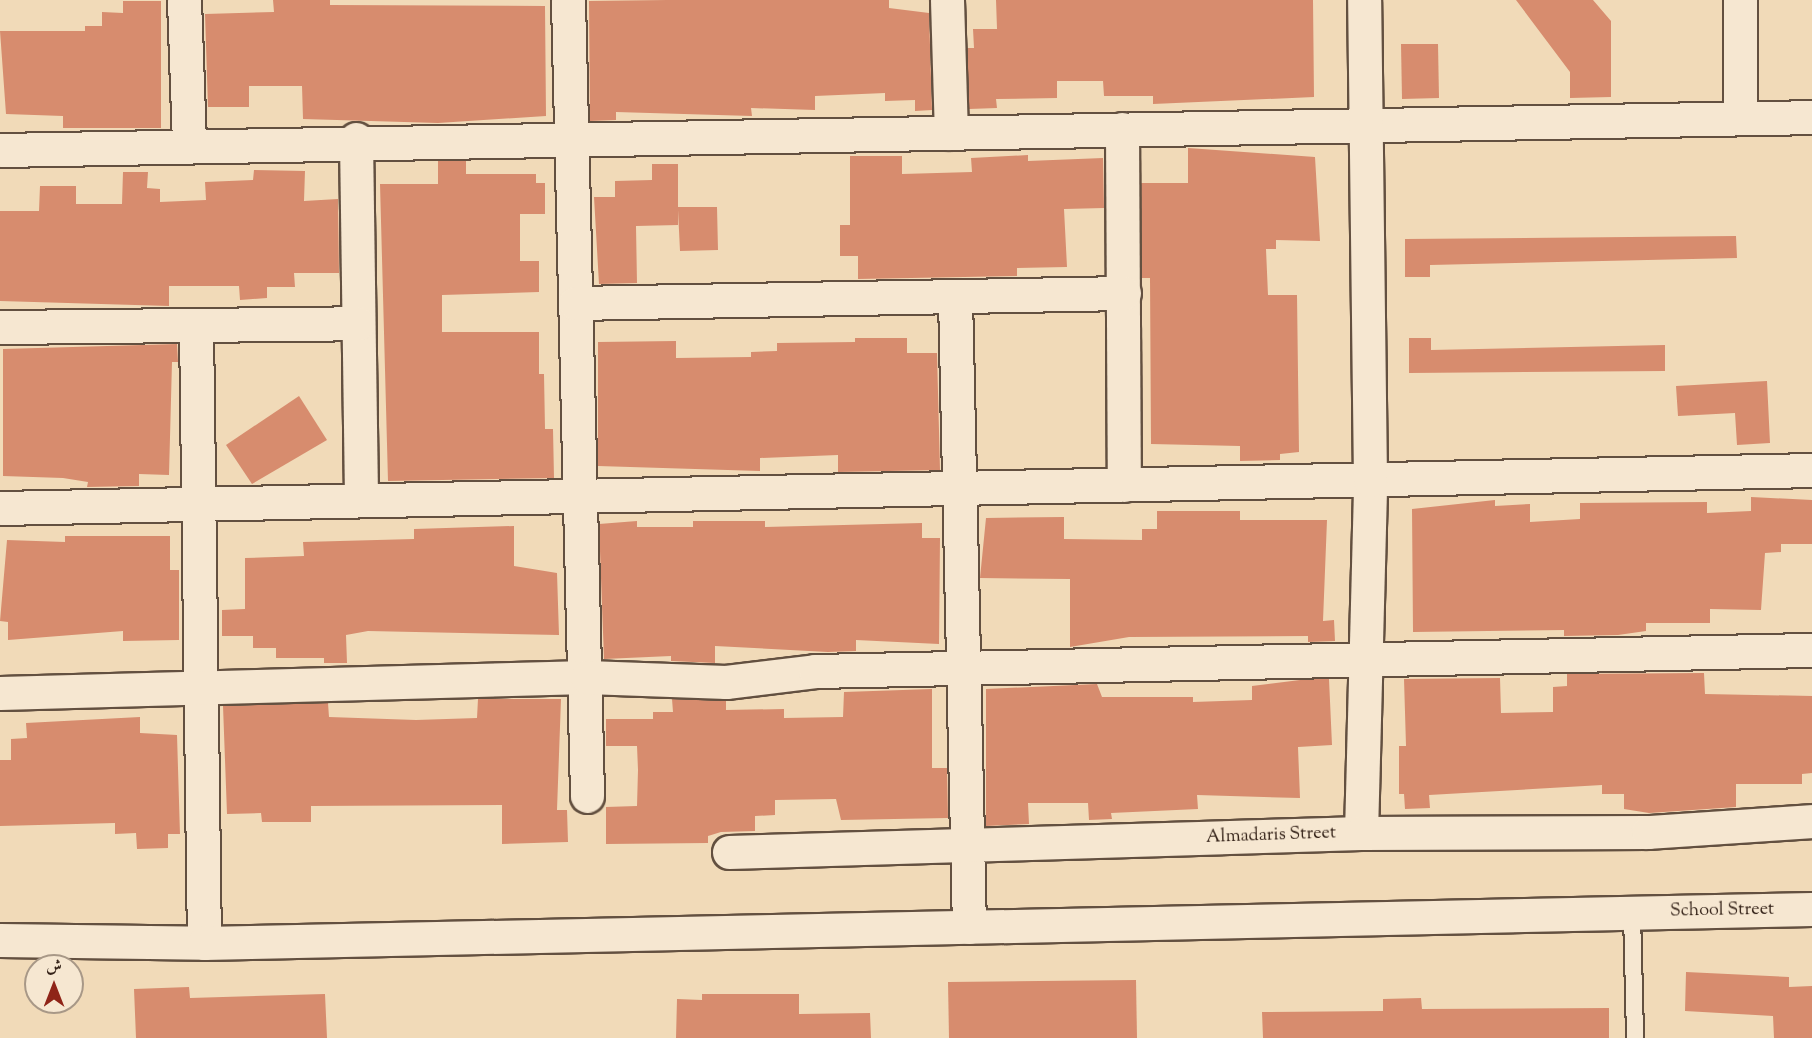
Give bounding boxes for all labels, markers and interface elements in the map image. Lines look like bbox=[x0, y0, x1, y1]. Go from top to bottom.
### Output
street label: Almadaris Street bbox=[1206, 823, 1336, 849]
street label: School Street bbox=[1670, 899, 1774, 923]
north arrow bbox=[24, 954, 84, 1014]
text: ش bbox=[46, 956, 62, 979]

